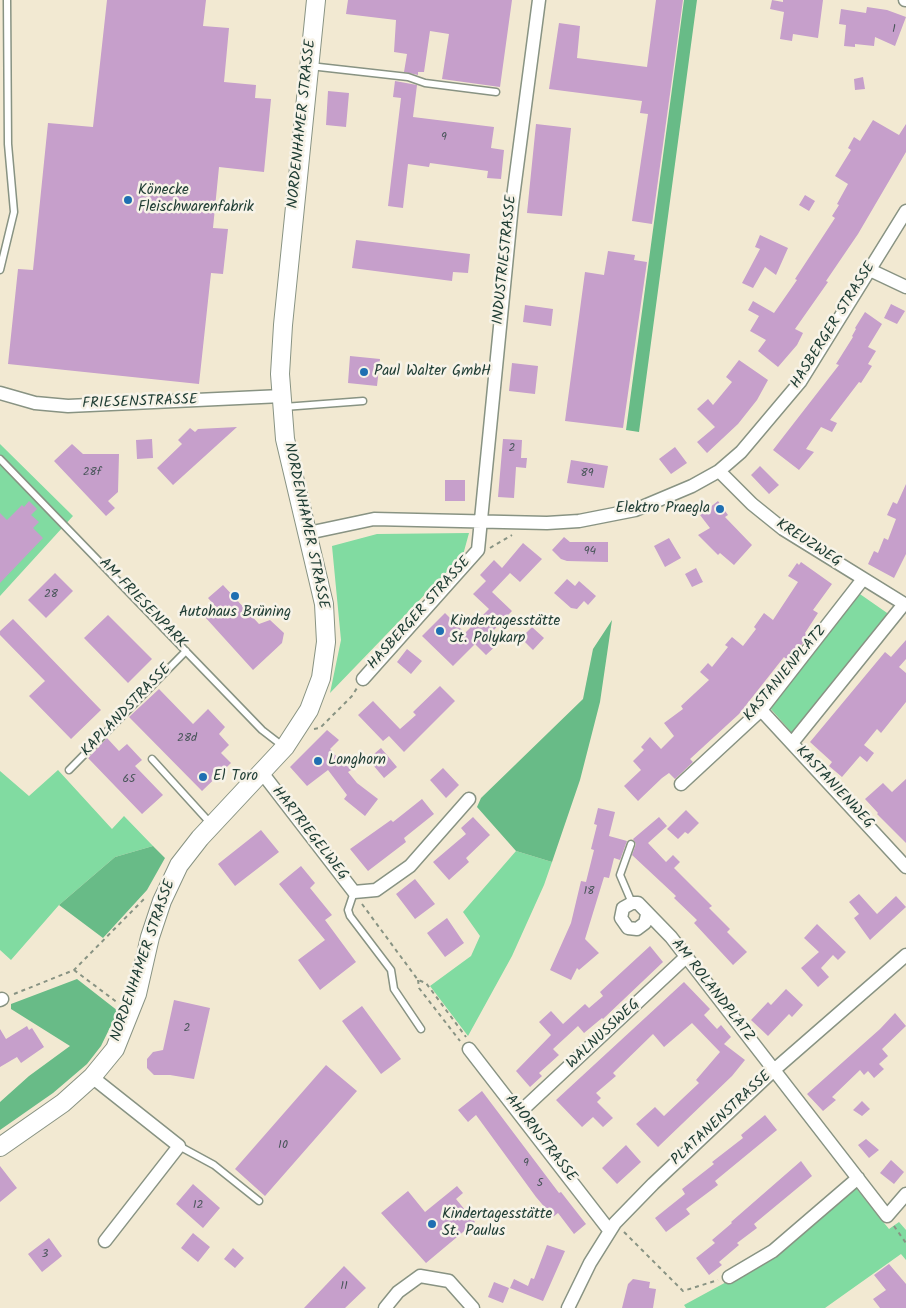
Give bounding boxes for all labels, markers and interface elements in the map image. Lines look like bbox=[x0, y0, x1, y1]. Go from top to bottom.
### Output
house number: 1 bbox=[892, 23, 896, 37]
street label: NORDENHAMER STRASSE bbox=[285, 39, 321, 209]
house number: 9 bbox=[441, 131, 447, 145]
place label: Könecke Fleischwarenfabrik bbox=[138, 182, 254, 217]
marker: Könecke Fleischwarenfabrik bbox=[122, 194, 134, 206]
street label: INDUSTRIESTRASSE bbox=[490, 194, 522, 326]
street label: HASBERGER STRASSE bbox=[788, 260, 880, 392]
place label: Paul Walter GmbH bbox=[374, 363, 491, 381]
marker: Paul Walter GmbH bbox=[358, 366, 370, 378]
street label: FRIESENSTRASSE bbox=[82, 392, 198, 414]
street label: NORDENHAMER STRASSE bbox=[279, 441, 331, 611]
house number: 2 bbox=[509, 442, 515, 456]
house number: 28f bbox=[83, 466, 101, 480]
house number: 89 bbox=[580, 467, 594, 481]
place label: Elektro Praegla bbox=[615, 500, 710, 518]
marker: Elektro Praegla bbox=[714, 503, 726, 515]
street label: KREUZWEG bbox=[772, 516, 844, 572]
house number: 94 bbox=[584, 545, 596, 559]
street label: HASBERGER STRASSE bbox=[365, 554, 475, 674]
street label: AM FRIESENPARK bbox=[94, 555, 190, 653]
house number: 28 bbox=[44, 588, 58, 602]
marker: Autohaus Brüning bbox=[229, 590, 241, 602]
place label: Autohaus Brüning bbox=[179, 604, 291, 622]
place label: Kindertagesstätte St. Polykarp bbox=[450, 613, 560, 648]
street label: KASTANIENPLATZ bbox=[741, 622, 831, 726]
marker: Kindertagesstätte St. Polykarp bbox=[434, 625, 446, 637]
street label: KAPLANDSTRASSE bbox=[78, 661, 176, 761]
house number: 28d bbox=[177, 732, 197, 746]
street label: KASTANIENWEG bbox=[791, 743, 877, 833]
place label: Longhorn bbox=[328, 752, 386, 770]
marker: Longhorn bbox=[312, 755, 324, 767]
place label: El Toro bbox=[213, 768, 258, 786]
marker: El Toro bbox=[197, 771, 209, 783]
house number: 65 bbox=[122, 773, 136, 787]
street label: HARTRIEGELWEG bbox=[267, 784, 351, 884]
street label: NORDENHAMER STRASSE bbox=[108, 878, 180, 1044]
house number: 18 bbox=[584, 885, 594, 899]
street label: AM ROLANDPLATZ bbox=[666, 936, 758, 1046]
street label: WALNUSSWEG bbox=[564, 996, 644, 1074]
house number: 2 bbox=[184, 1022, 190, 1036]
street label: PLATANENSTRASSE bbox=[668, 1068, 776, 1170]
street label: AHORNSTRASSE bbox=[500, 1092, 580, 1186]
house number: 10 bbox=[278, 1139, 288, 1153]
house number: 9 bbox=[523, 1157, 529, 1171]
house number: 5 bbox=[537, 1177, 543, 1191]
house number: 12 bbox=[193, 1199, 203, 1213]
place label: Kindertagesstätte St. Paulus bbox=[442, 1206, 552, 1241]
marker: Kindertagesstätte St. Paulus bbox=[426, 1218, 438, 1230]
house number: 3 bbox=[42, 1248, 48, 1262]
house number: 11 bbox=[340, 1280, 348, 1294]

